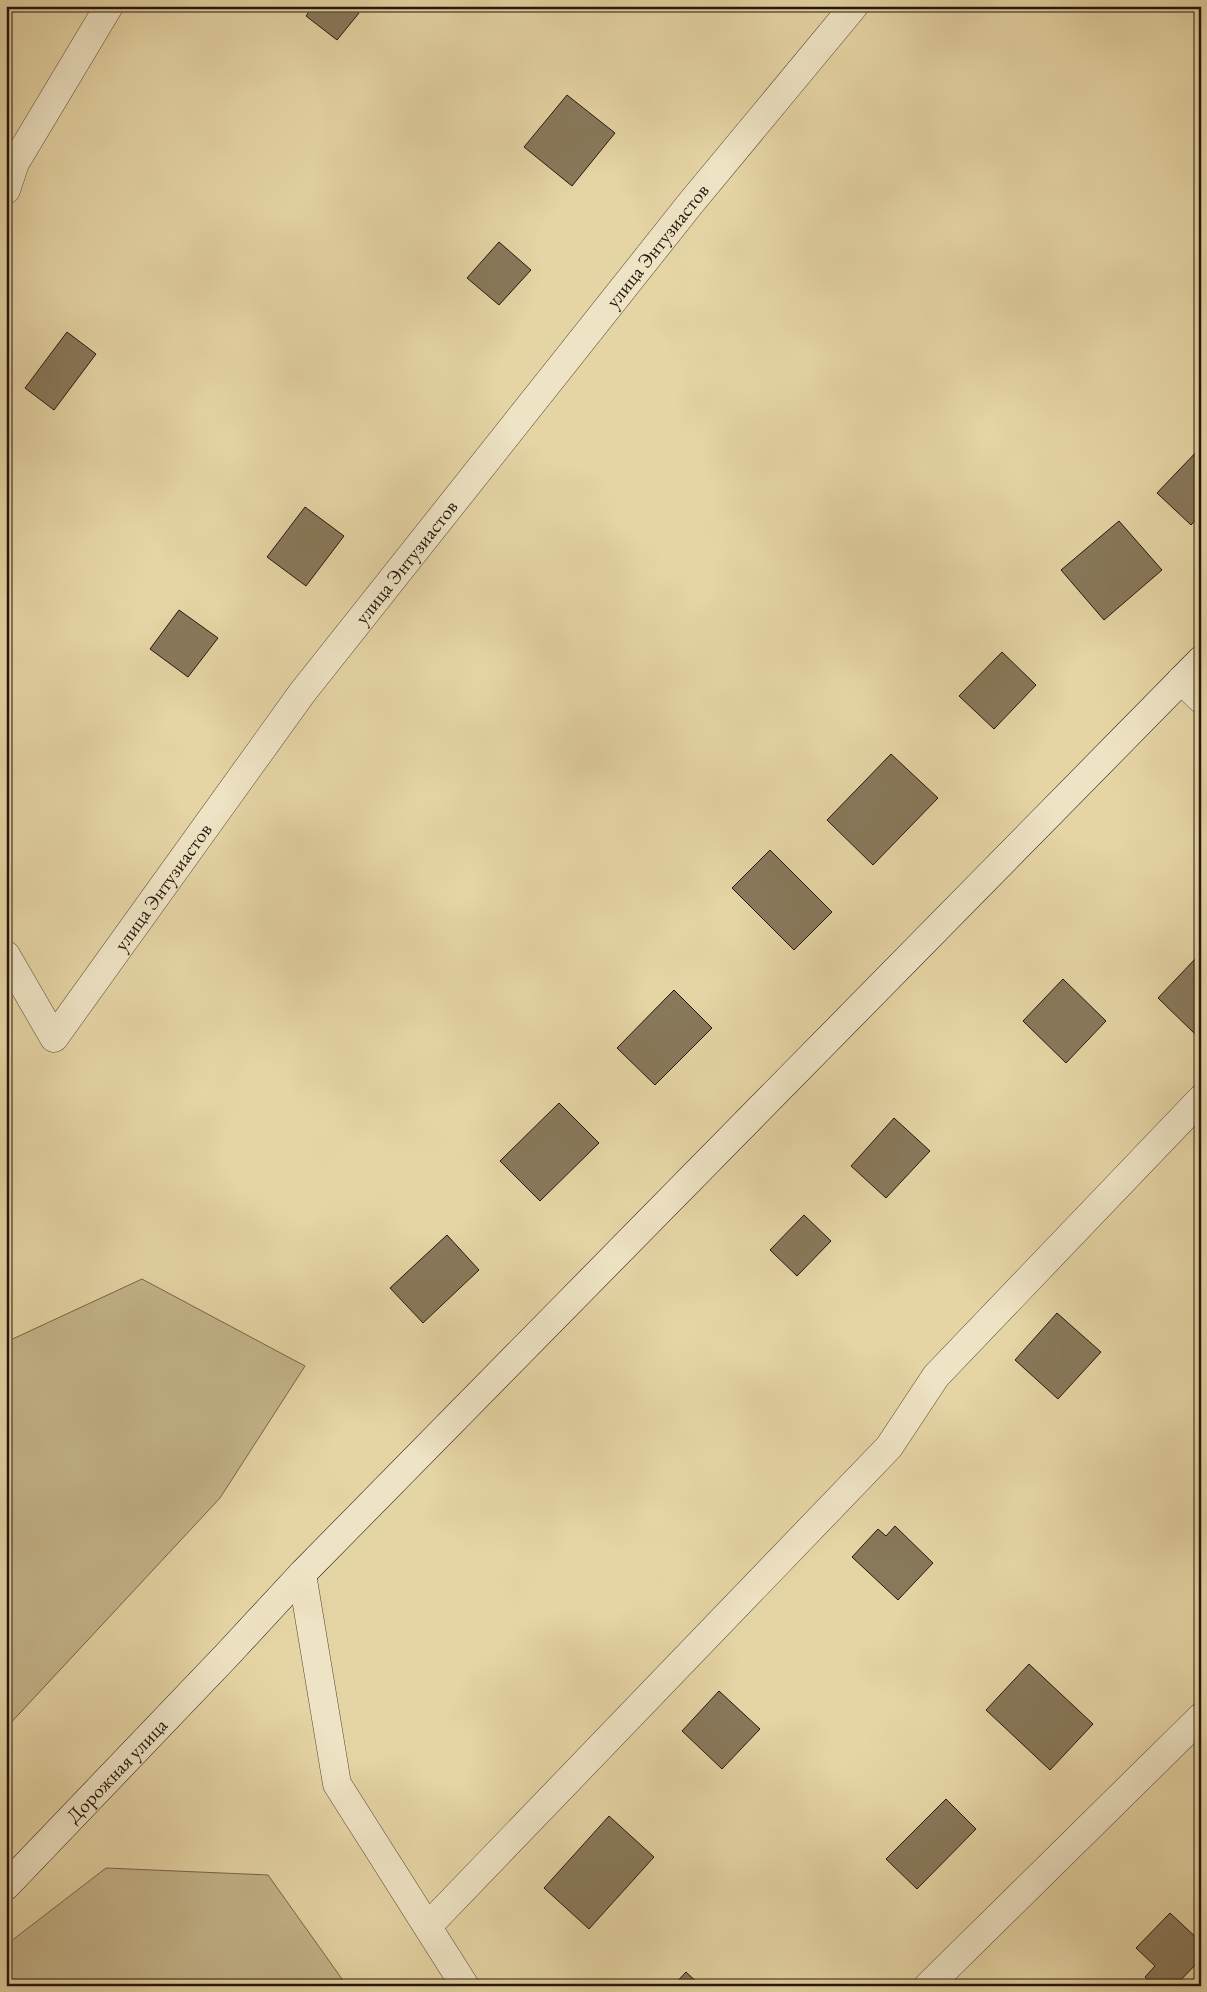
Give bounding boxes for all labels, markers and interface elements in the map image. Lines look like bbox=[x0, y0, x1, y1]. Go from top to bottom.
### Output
street label: улица Энтузиастов bbox=[600, 178, 715, 313]
street label: улица Энтузиастов bbox=[349, 494, 463, 630]
street label: улица Энтузиастов bbox=[108, 818, 217, 956]
street label: Дорожная улица bbox=[60, 1712, 173, 1828]

